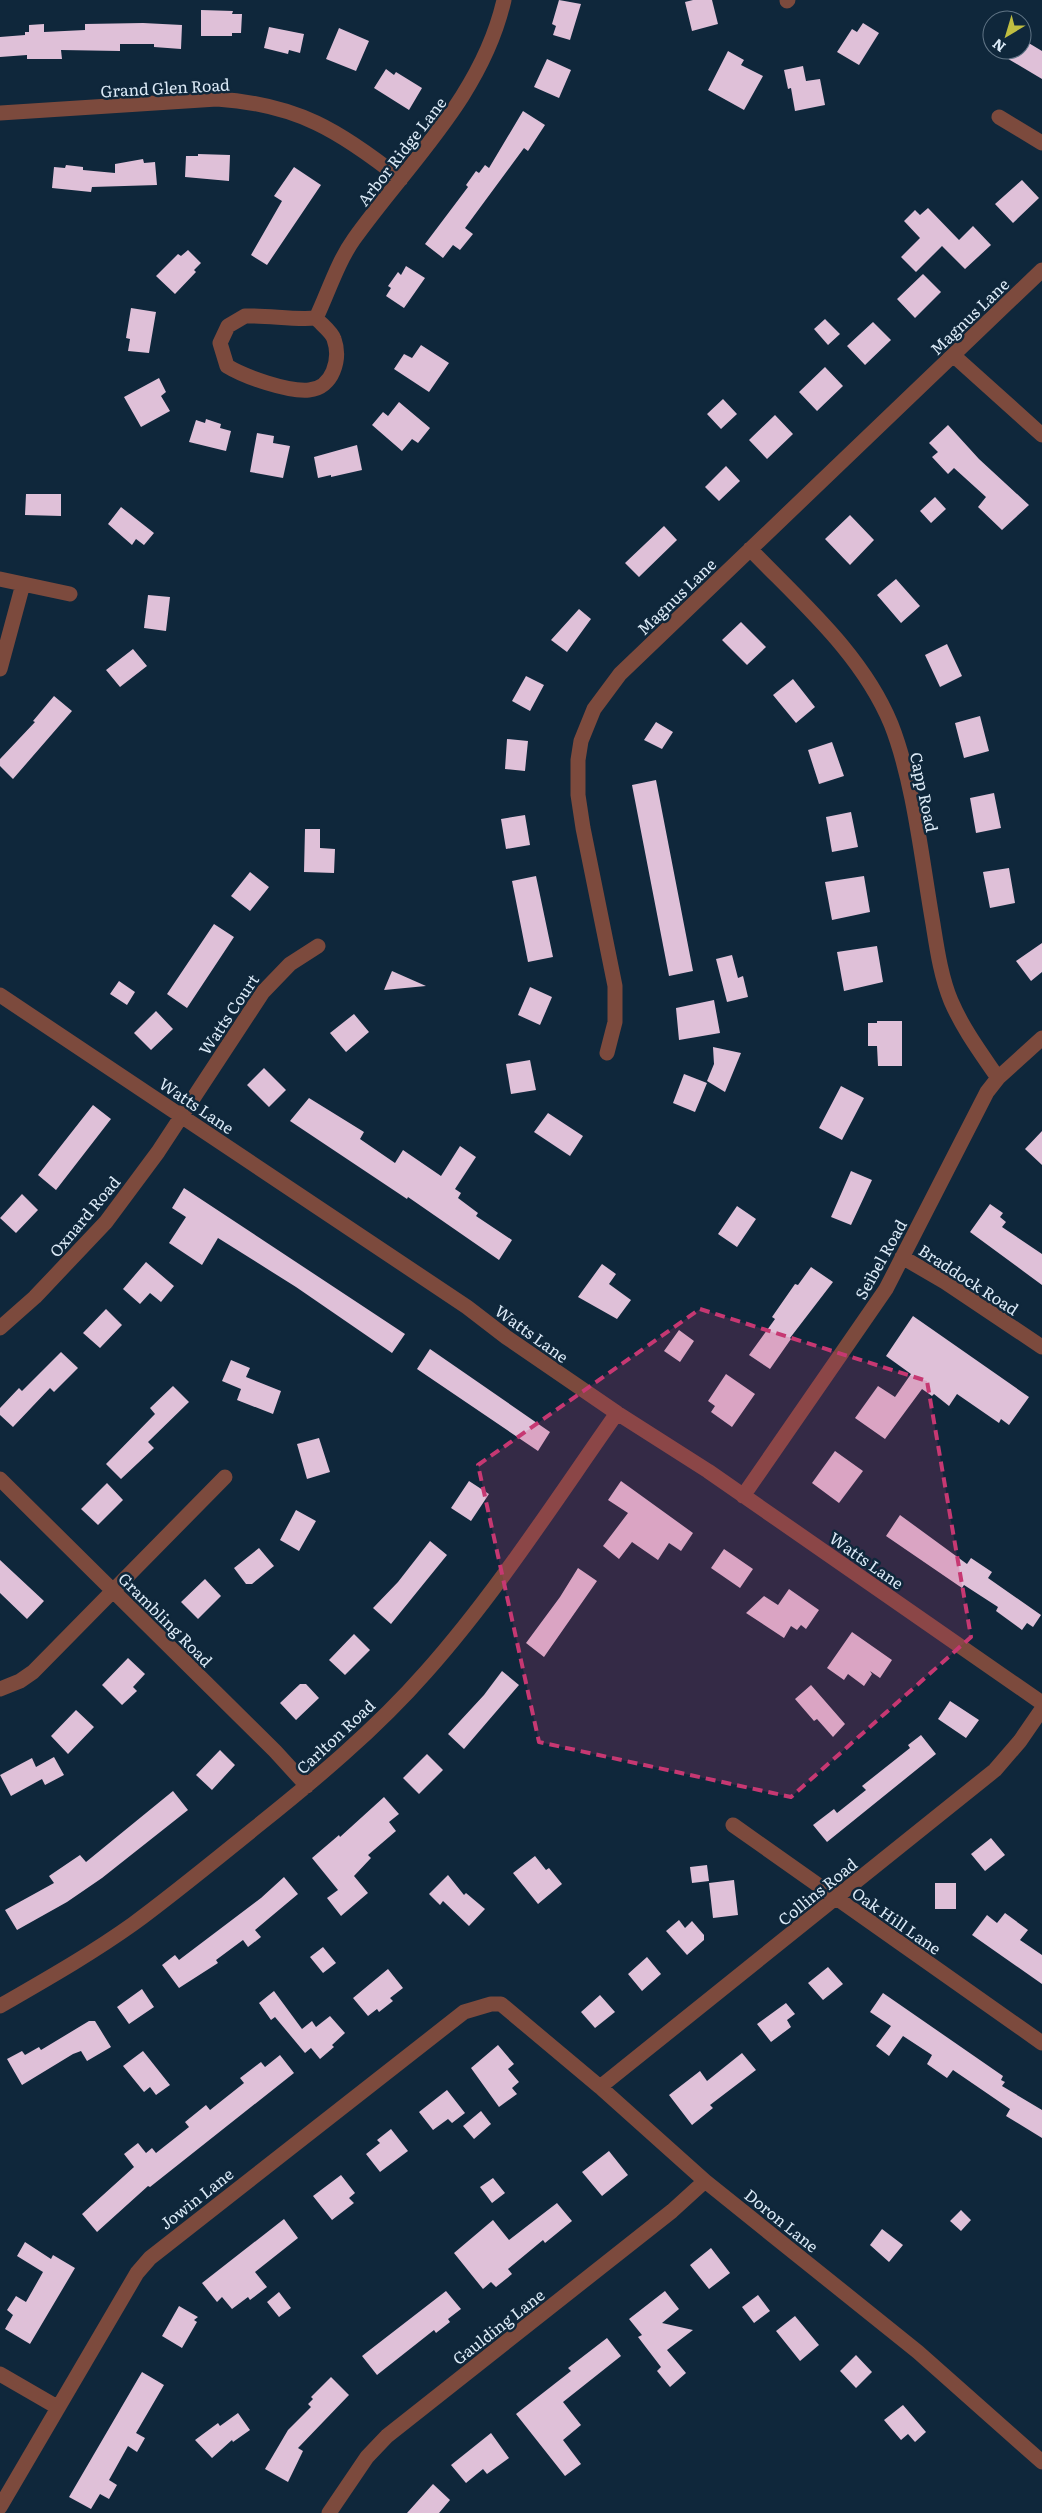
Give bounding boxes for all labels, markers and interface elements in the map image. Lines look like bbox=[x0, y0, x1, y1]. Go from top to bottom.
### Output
north arrow bbox=[982, 10, 1032, 60]
text: N bbox=[987, 34, 1009, 58]
street label: Grand Glen Road bbox=[100, 72, 230, 102]
street label: Arbor Ridge Lane bbox=[351, 91, 451, 211]
street label: Magnus Lane bbox=[924, 272, 1014, 360]
street label: Magnus Lane bbox=[631, 552, 721, 640]
street label: Capp Road bbox=[905, 750, 945, 834]
street label: Watts Court bbox=[192, 968, 264, 1059]
street label: Watts Lane bbox=[155, 1071, 239, 1139]
street label: Oxnard Road bbox=[43, 1170, 125, 1262]
street label: Seibel Road bbox=[848, 1215, 912, 1303]
street label: Braddock Road bbox=[914, 1238, 1024, 1320]
street label: Watts Lane bbox=[490, 1298, 574, 1368]
street label: Watts Lane bbox=[825, 1526, 909, 1594]
street label: Grambling Road bbox=[113, 1566, 219, 1672]
street label: Carlton Road bbox=[290, 1693, 380, 1779]
street label: Collins Road bbox=[772, 1851, 862, 1931]
street label: Oak Hill Lane bbox=[848, 1880, 946, 1960]
street label: Jowin Lane bbox=[154, 2162, 238, 2234]
street label: Doron Lane bbox=[740, 2183, 824, 2257]
street label: Gaulding Lane bbox=[447, 2282, 549, 2370]

